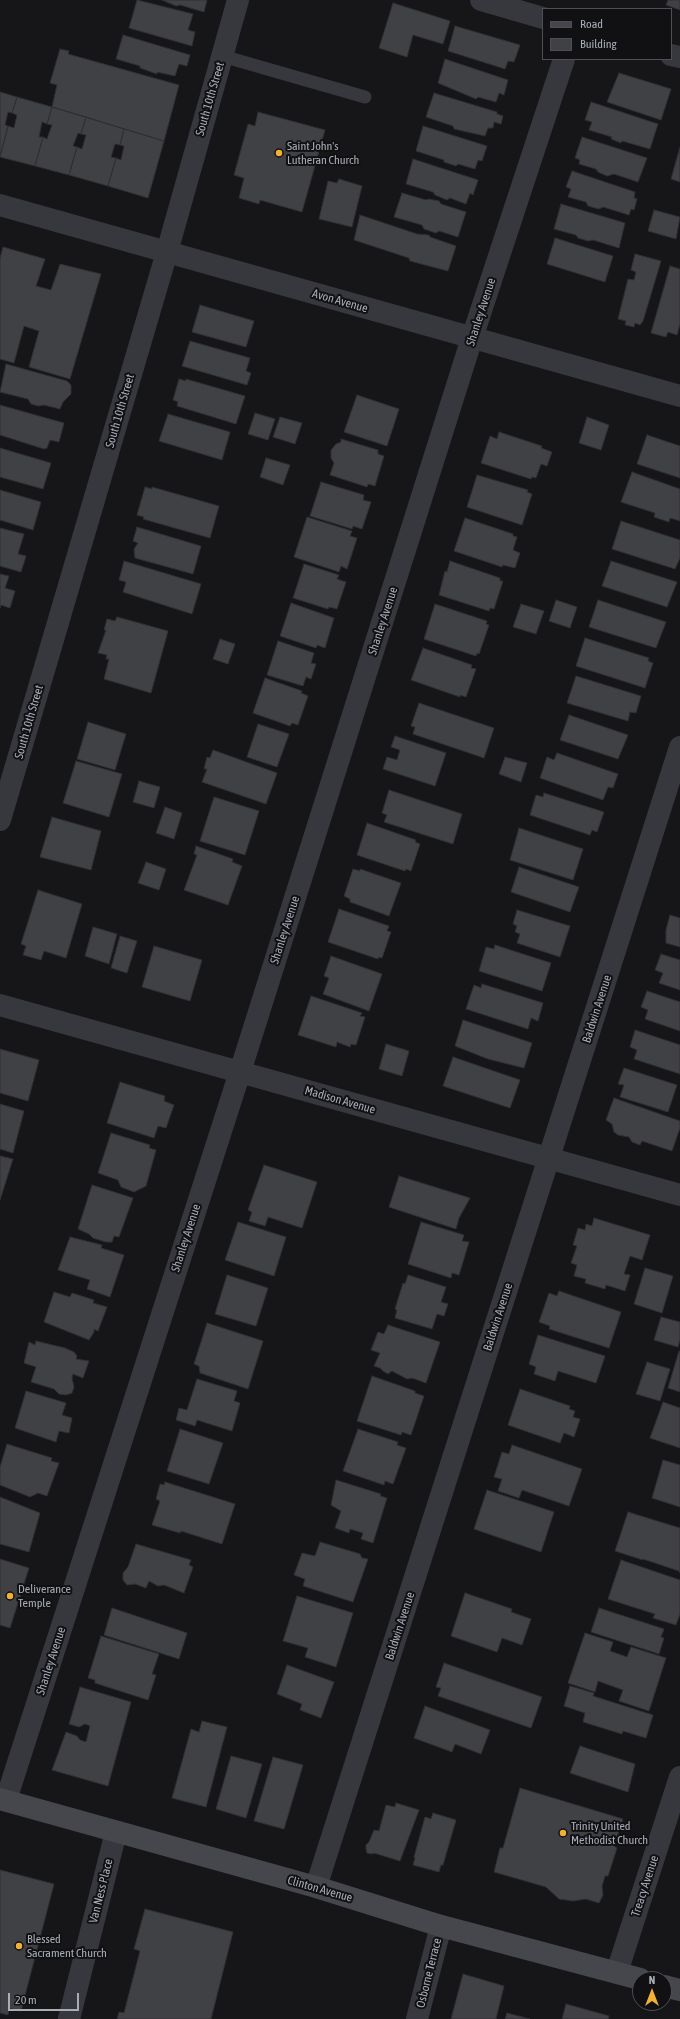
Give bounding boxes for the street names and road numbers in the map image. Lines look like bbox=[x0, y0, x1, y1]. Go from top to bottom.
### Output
street label: South 10th Street bbox=[193, 61, 227, 137]
street label: Shanley Avenue bbox=[463, 276, 499, 348]
street label: Avon Avenue bbox=[311, 286, 369, 316]
street label: South 10th Street bbox=[103, 373, 137, 449]
street label: Shanley Avenue bbox=[365, 585, 401, 657]
street label: South 10th Street bbox=[12, 684, 46, 760]
street label: Shanley Avenue bbox=[267, 894, 303, 966]
street label: Baldwin Avenue bbox=[579, 973, 615, 1045]
street label: Madison Avenue bbox=[303, 1083, 377, 1117]
street label: Shanley Avenue bbox=[168, 1202, 204, 1274]
street label: Baldwin Avenue bbox=[480, 1281, 516, 1353]
street label: Baldwin Avenue bbox=[382, 1590, 418, 1662]
street label: Shanley Avenue bbox=[33, 1625, 69, 1697]
street label: Treacy Avenue bbox=[628, 1854, 662, 1918]
street label: Van Ness Place bbox=[86, 1857, 116, 1925]
street label: Clinton Avenue bbox=[286, 1873, 354, 1905]
street label: Osborne Terrace bbox=[413, 1937, 445, 2009]

